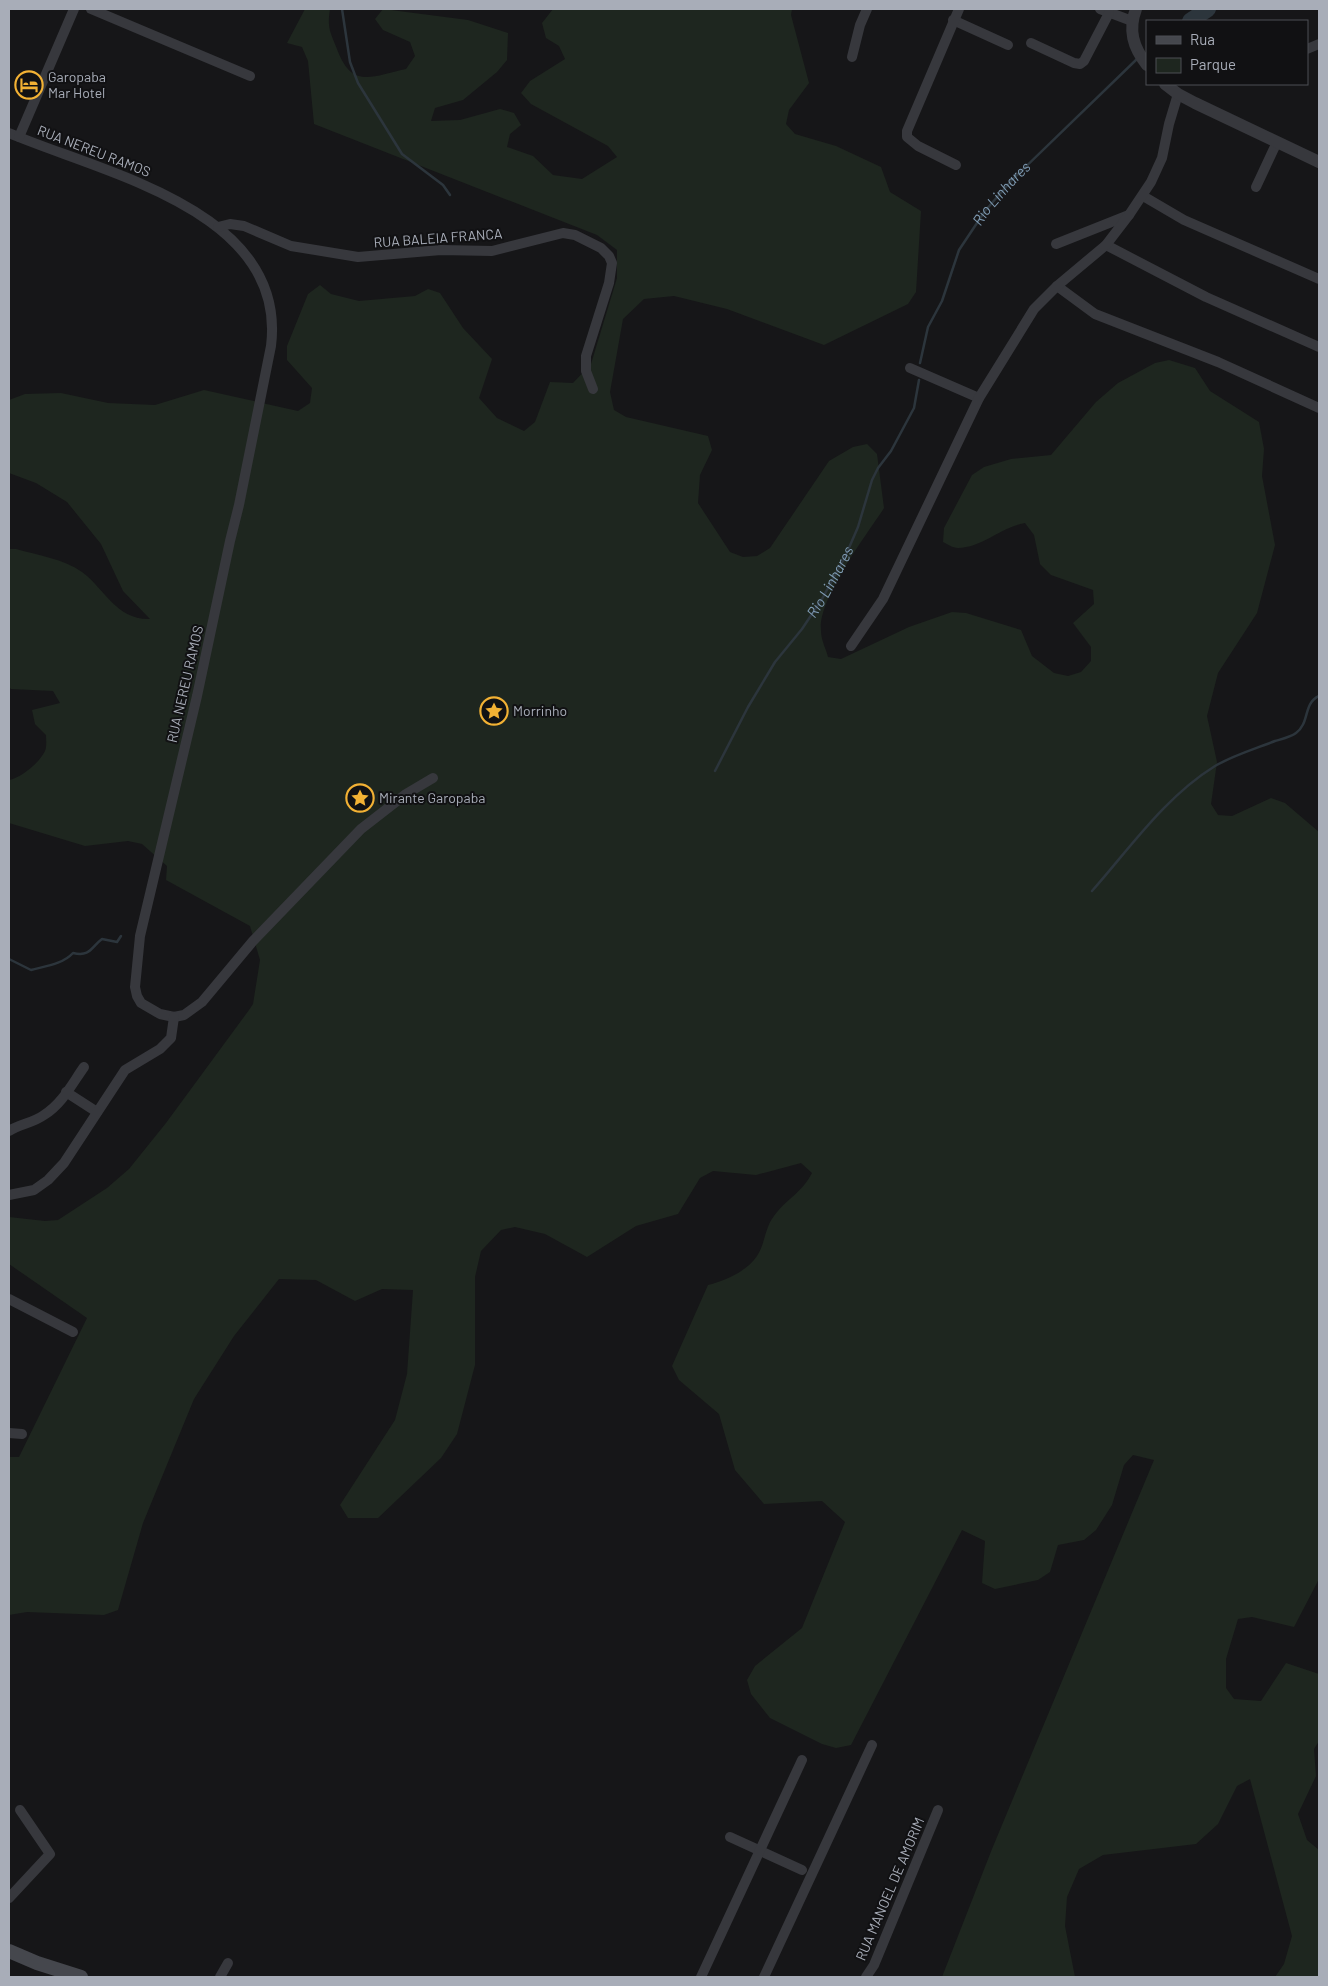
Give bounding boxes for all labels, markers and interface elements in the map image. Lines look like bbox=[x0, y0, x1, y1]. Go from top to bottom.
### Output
legend bbox=[1146, 20, 1308, 85]
text: Rua bbox=[1190, 30, 1215, 48]
text: Parque bbox=[1190, 55, 1236, 73]
place label: Garopaba Mar Hotel bbox=[48, 68, 106, 101]
hotel icon: Garopaba Mar Hotel bbox=[14, 70, 44, 100]
street label: RUA NEREU RAMOS bbox=[35, 121, 153, 180]
water label: Rio Linhares bbox=[968, 157, 1034, 228]
street label: RUA BALEIA FRANCA bbox=[373, 224, 503, 250]
water label: Rio Linhares bbox=[802, 543, 856, 621]
street label: RUA NEREU RAMOS bbox=[163, 624, 206, 744]
place icon: Morrinho bbox=[479, 696, 509, 726]
place label: Morrinho bbox=[513, 702, 567, 719]
place icon: Mirante Garopaba bbox=[345, 783, 375, 813]
place label: Mirante Garopaba bbox=[379, 789, 485, 806]
street label: RUA MANOEL DE AMORIM bbox=[852, 1815, 927, 1963]

